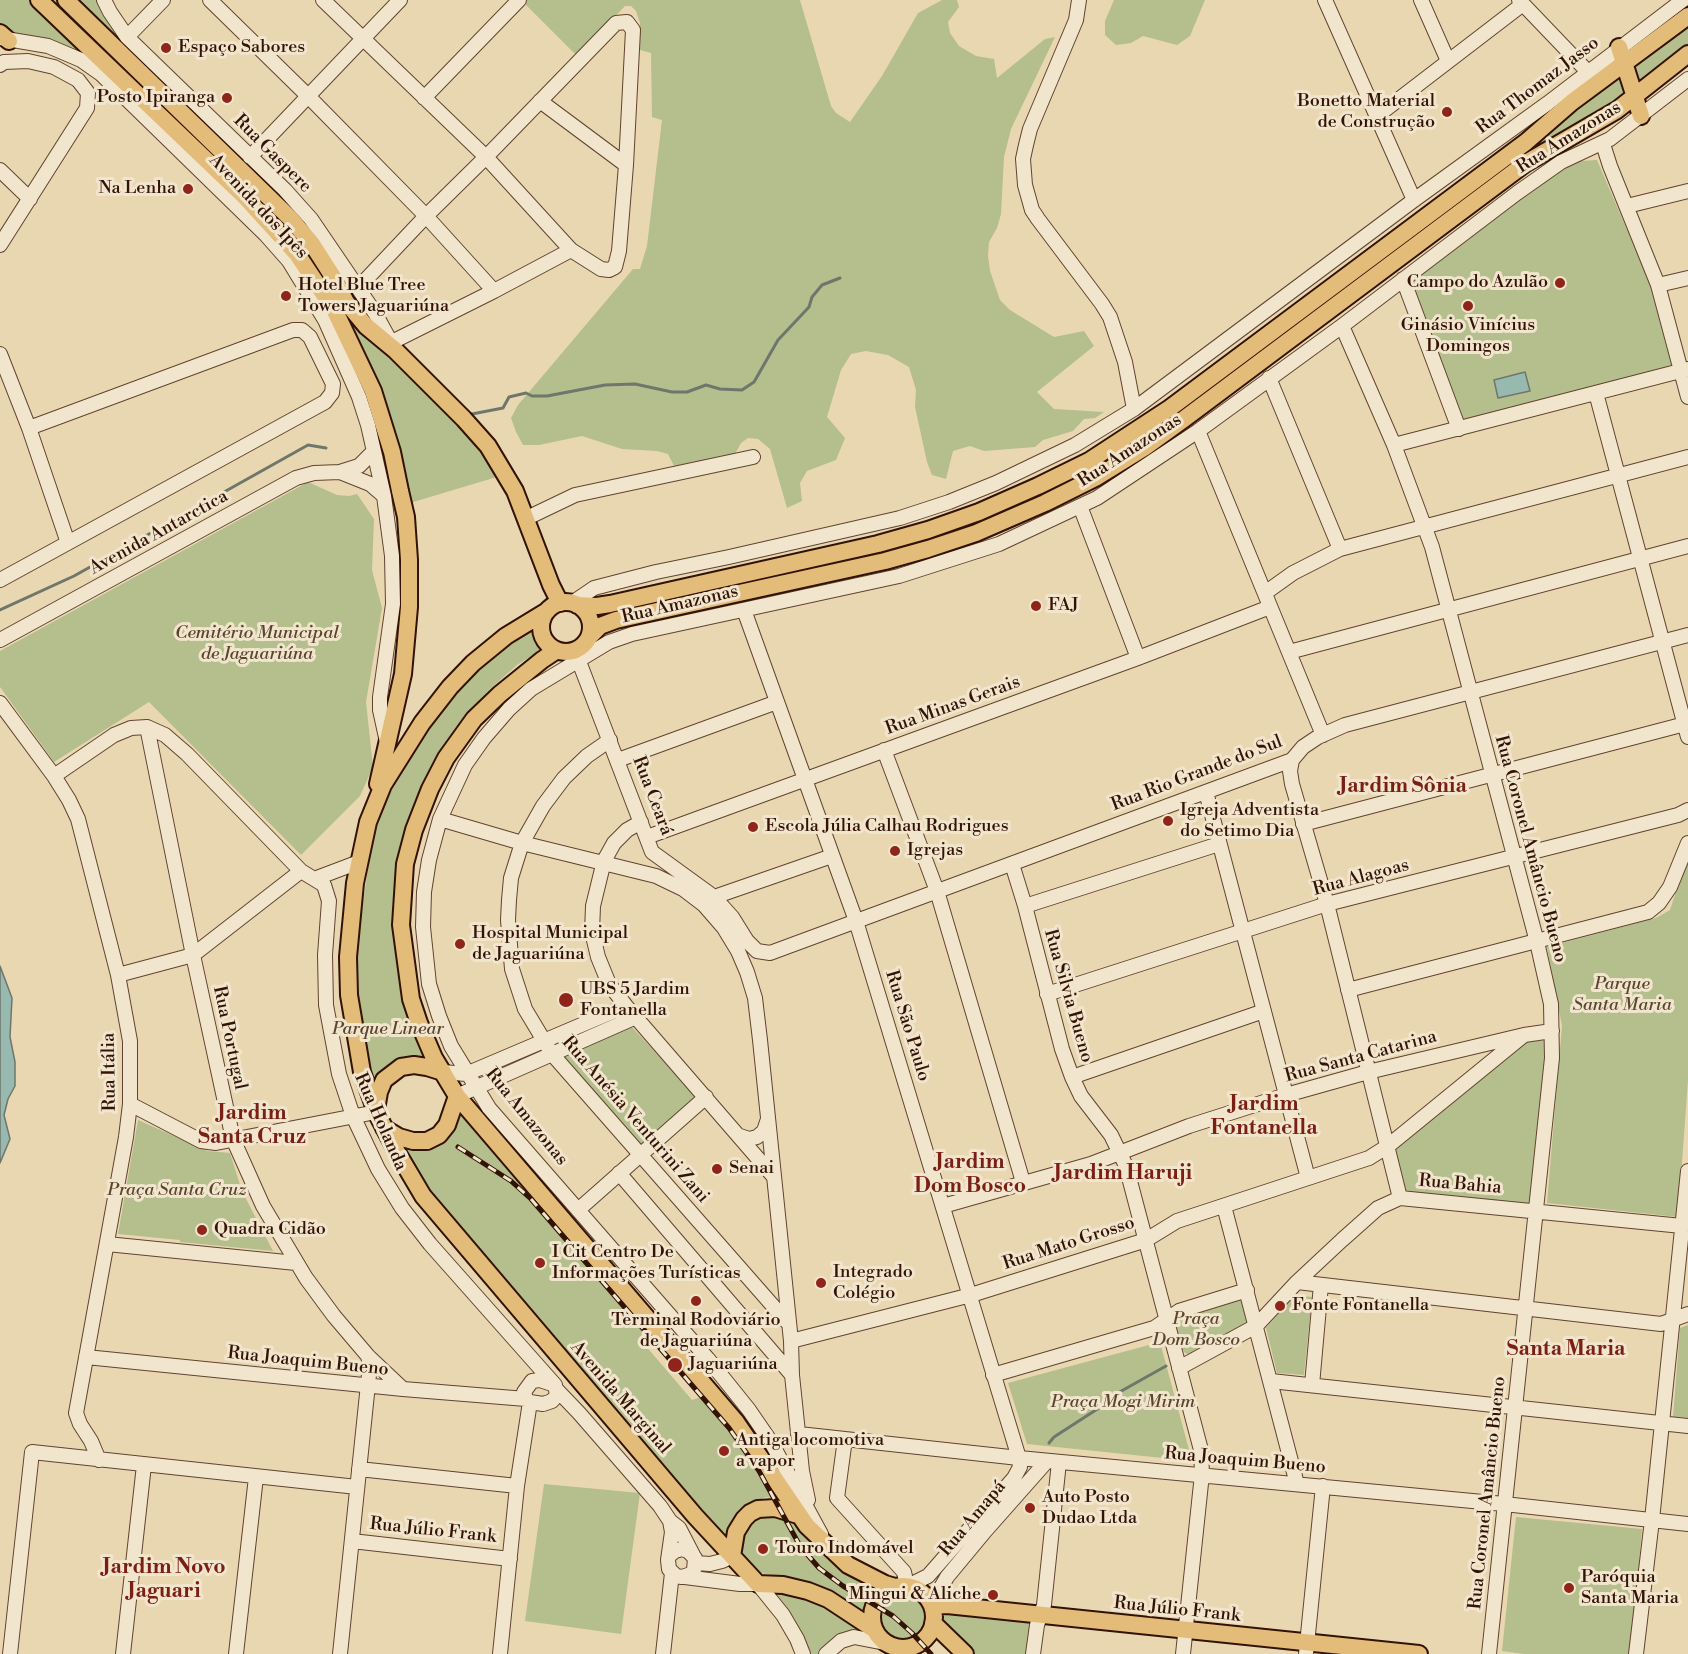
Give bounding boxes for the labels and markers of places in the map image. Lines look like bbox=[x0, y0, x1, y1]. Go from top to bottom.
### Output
place label: Espaço Sabores bbox=[178, 37, 305, 59]
marker: Espaço Sabores bbox=[159, 41, 173, 55]
place label: Posto Ipiranga bbox=[97, 87, 215, 109]
marker: Posto Ipiranga bbox=[220, 91, 234, 105]
place label: Bonetto Material de Construção bbox=[1297, 91, 1435, 134]
marker: Bonetto Material de Construção bbox=[1440, 105, 1454, 119]
place label: Na Lenha bbox=[99, 178, 176, 200]
marker: Na Lenha bbox=[181, 182, 195, 196]
place label: Campo do Azulão bbox=[1407, 272, 1548, 294]
place label: Hotel Blue Tree Towers Jaguariúna bbox=[298, 275, 449, 318]
marker: Campo do Azulão bbox=[1553, 276, 1567, 290]
marker: Hotel Blue Tree Towers Jaguariúna bbox=[279, 289, 293, 303]
marker: Ginásio Vinícius Domingos bbox=[1461, 299, 1475, 313]
place label: Ginásio Vinícius Domingos bbox=[1401, 315, 1535, 358]
place label: FAJ bbox=[1048, 595, 1079, 617]
marker: FAJ bbox=[1029, 599, 1043, 613]
place label: Igreja Adventista do Setimo Dia bbox=[1180, 800, 1319, 842]
marker: Igreja Adventista do Setimo Dia bbox=[1161, 814, 1175, 828]
place label: Escola Júlia Calhau Rodrigues bbox=[765, 816, 1009, 838]
marker: Escola Júlia Calhau Rodrigues bbox=[746, 820, 760, 834]
place label: Igrejas bbox=[907, 840, 963, 862]
marker: Igrejas bbox=[888, 844, 902, 858]
place label: Hospital Municipal de Jaguariúna bbox=[472, 923, 628, 966]
marker: Hospital Municipal de Jaguariúna bbox=[453, 937, 467, 951]
place label: UBS 5 Jardim Fontanella bbox=[580, 979, 690, 1022]
marker: UBS 5 Jardim Fontanella bbox=[557, 991, 575, 1009]
place label: Senai bbox=[729, 1158, 774, 1180]
marker: Senai bbox=[710, 1162, 724, 1176]
place label: Quadra Cidão bbox=[214, 1219, 326, 1241]
marker: Quadra Cidão bbox=[195, 1223, 209, 1237]
place label: I Cit Centro De Informações Turísticas bbox=[552, 1242, 741, 1284]
marker: I Cit Centro De Informações Turísticas bbox=[533, 1256, 547, 1270]
place label: Integrado Colégio bbox=[833, 1262, 913, 1304]
marker: Integrado Colégio bbox=[814, 1276, 828, 1290]
marker: Terminal Rodoviário de Jaguariúna bbox=[689, 1294, 703, 1308]
place label: Fonte Fontanella bbox=[1292, 1295, 1429, 1317]
marker: Fonte Fontanella bbox=[1273, 1299, 1287, 1313]
place label: Terminal Rodoviário de Jaguariúna bbox=[611, 1310, 781, 1352]
place label: Jaguariúna bbox=[688, 1354, 778, 1376]
marker: Jaguariúna bbox=[666, 1356, 684, 1374]
place label: Antiga locomotiva a vapor bbox=[736, 1430, 884, 1472]
marker: Antiga locomotiva a vapor bbox=[717, 1444, 731, 1458]
place label: Auto Posto Dudao Ltda bbox=[1042, 1487, 1137, 1530]
marker: Auto Posto Dudao Ltda bbox=[1023, 1501, 1037, 1515]
place label: Touro Indomável bbox=[775, 1538, 914, 1560]
marker: Touro Indomável bbox=[756, 1542, 770, 1556]
place label: Paróquia Santa Maria bbox=[1581, 1567, 1679, 1610]
marker: Paróquia Santa Maria bbox=[1562, 1581, 1576, 1595]
place label: Mingui & Aliche bbox=[849, 1584, 981, 1606]
marker: Mingui & Aliche bbox=[986, 1588, 1000, 1602]

